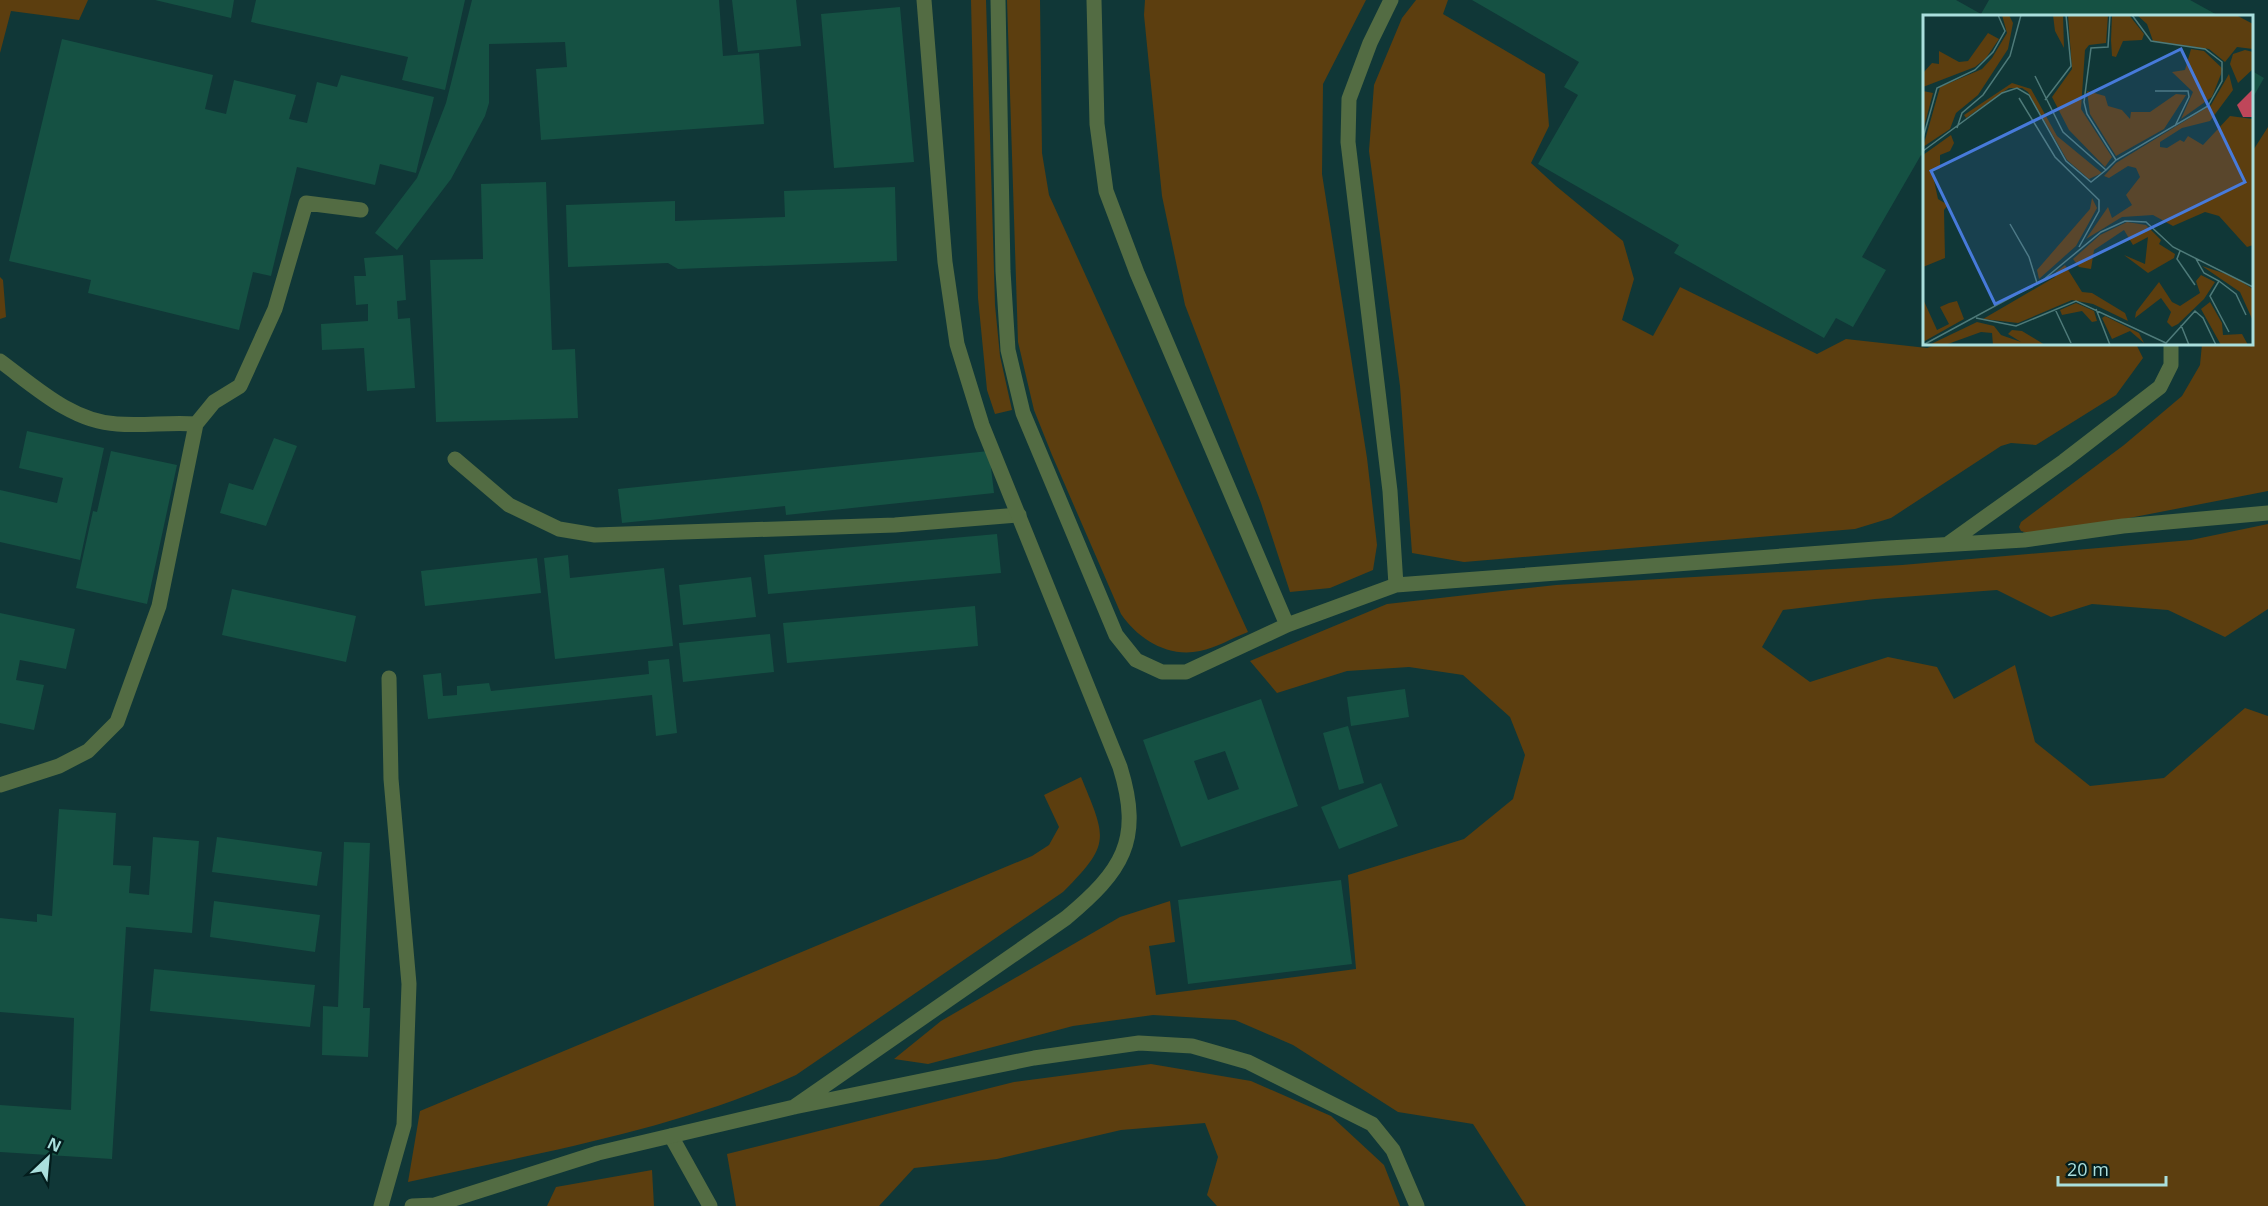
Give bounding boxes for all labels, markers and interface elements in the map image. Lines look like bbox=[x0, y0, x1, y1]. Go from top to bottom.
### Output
inset map bbox=[1923, 15, 2253, 345]
north arrow bbox=[18, 1128, 78, 1188]
text: N bbox=[44, 1132, 65, 1157]
scale bar bbox=[2058, 1149, 2166, 1187]
text: 20 m bbox=[2067, 1157, 2109, 1181]

